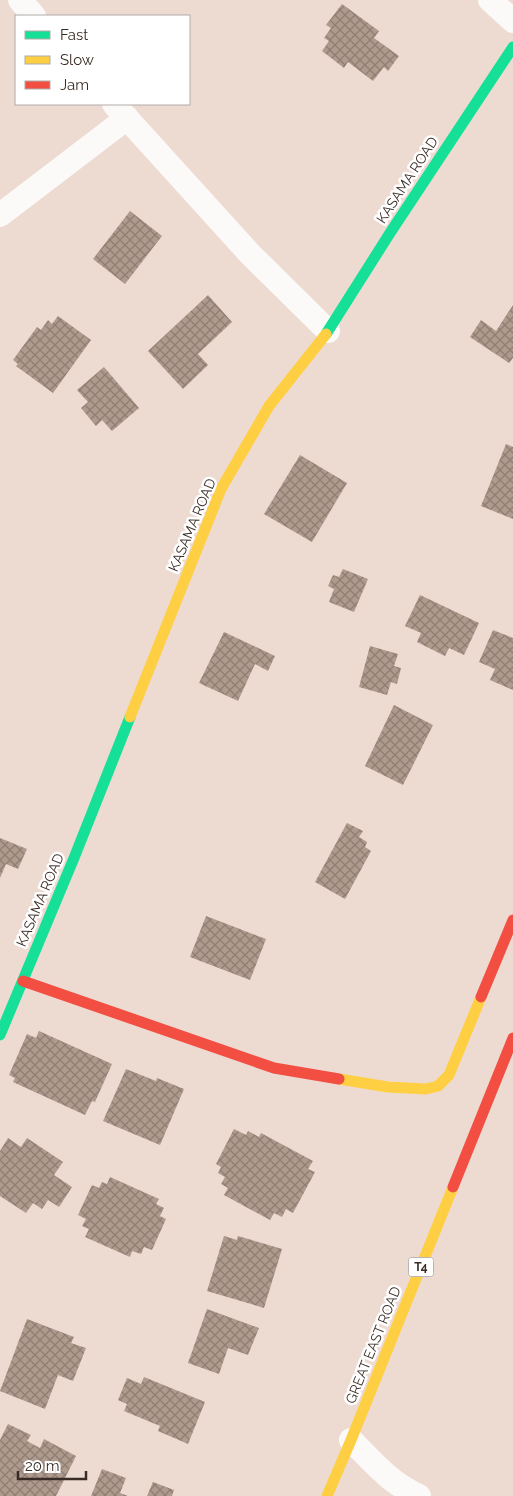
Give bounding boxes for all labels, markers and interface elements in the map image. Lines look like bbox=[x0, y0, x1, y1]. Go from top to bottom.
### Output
legend bbox=[15, 15, 190, 105]
text: Fast bbox=[60, 26, 88, 44]
text: Slow bbox=[60, 51, 94, 69]
text: Jam bbox=[60, 76, 89, 94]
street label: KASAMA ROAD bbox=[373, 134, 441, 226]
street label: KASAMA ROAD bbox=[165, 476, 219, 574]
street label: KASAMA ROAD bbox=[13, 851, 67, 949]
road number: T4 bbox=[408, 1258, 434, 1276]
street label: GREAT EAST ROAD bbox=[342, 1284, 404, 1406]
scale bar bbox=[18, 1448, 85, 1480]
text: 20 m bbox=[25, 1457, 60, 1475]

